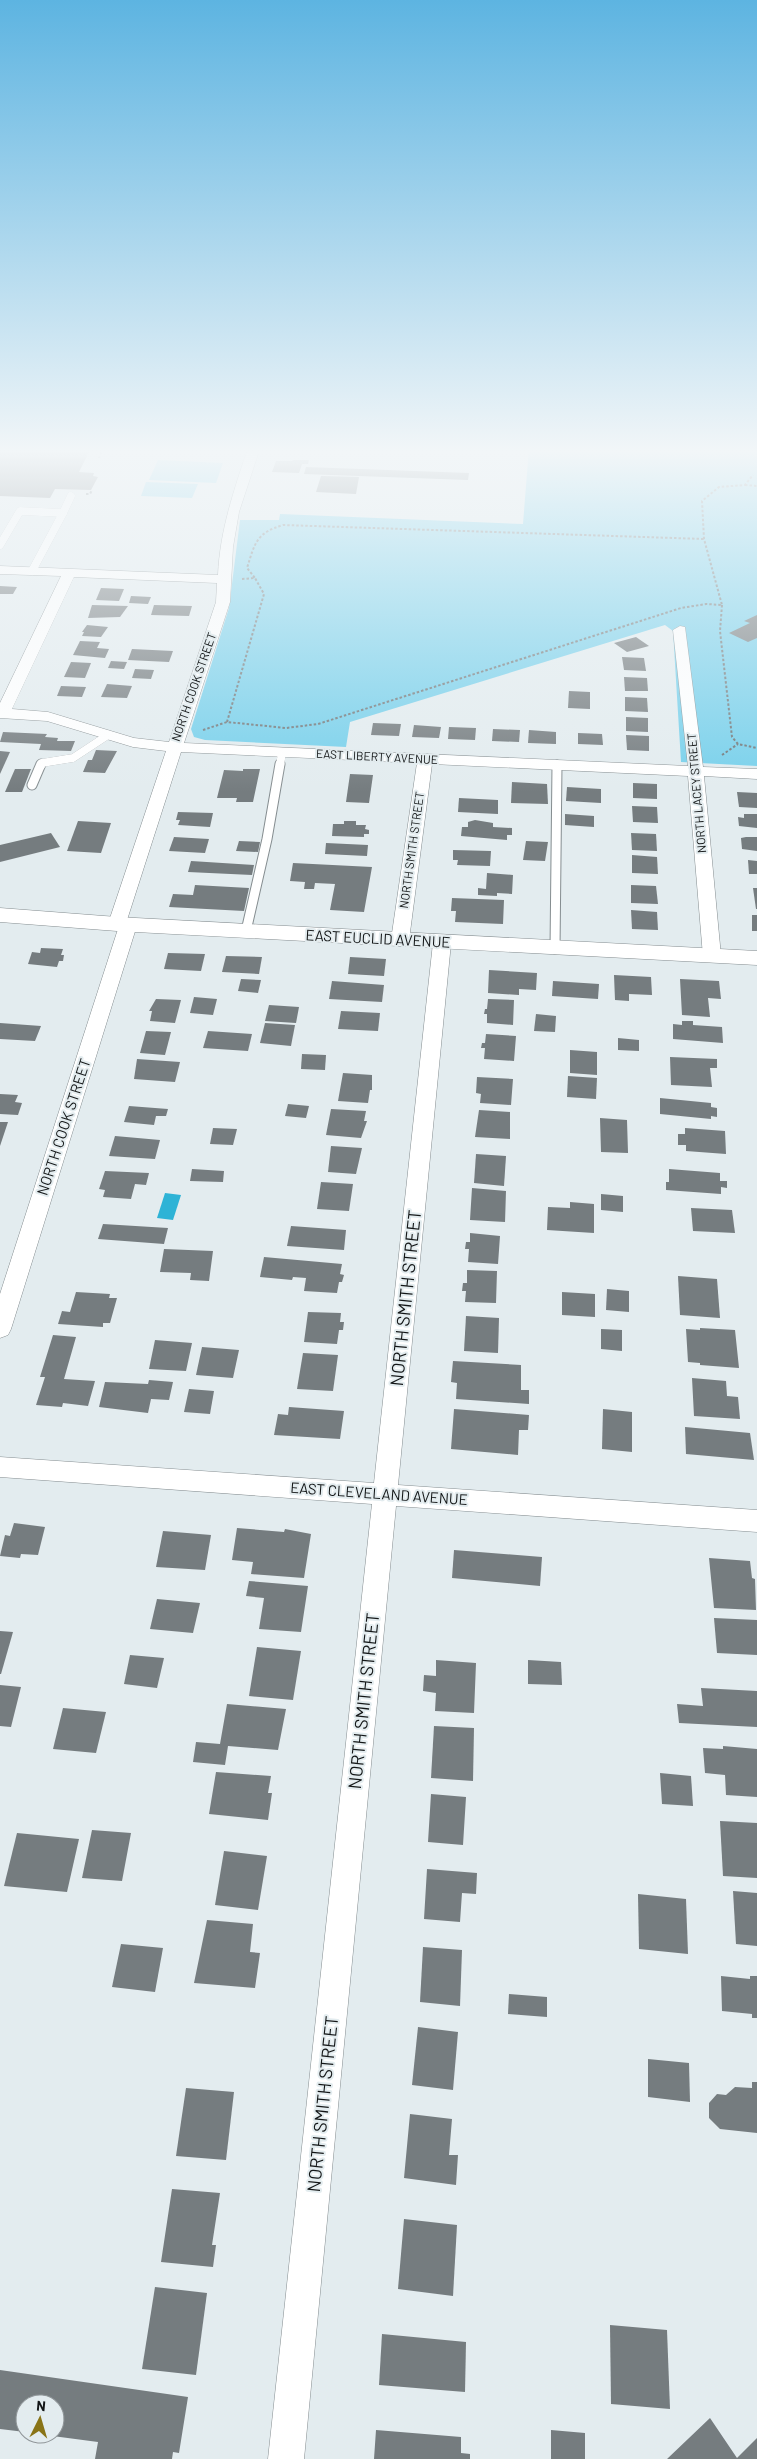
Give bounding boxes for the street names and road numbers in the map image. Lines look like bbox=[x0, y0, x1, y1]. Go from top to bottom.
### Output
street label: NORTH COOK STREET bbox=[168, 630, 218, 743]
street label: NORTH LACEY STREET bbox=[684, 732, 708, 854]
street label: EAST LIBERTY AVENUE bbox=[316, 746, 438, 766]
street label: NORTH SMITH STREET bbox=[396, 790, 426, 909]
street label: EAST EUCLID AVENUE bbox=[305, 925, 451, 951]
street label: NORTH COOK STREET bbox=[32, 1056, 94, 1197]
street label: NORTH SMITH STREET bbox=[385, 1209, 425, 1387]
street label: EAST CLEVELAND AVENUE bbox=[290, 1478, 468, 1508]
street label: NORTH SMITH STREET bbox=[343, 1612, 383, 1790]
street label: NORTH SMITH STREET bbox=[302, 2015, 342, 2193]

